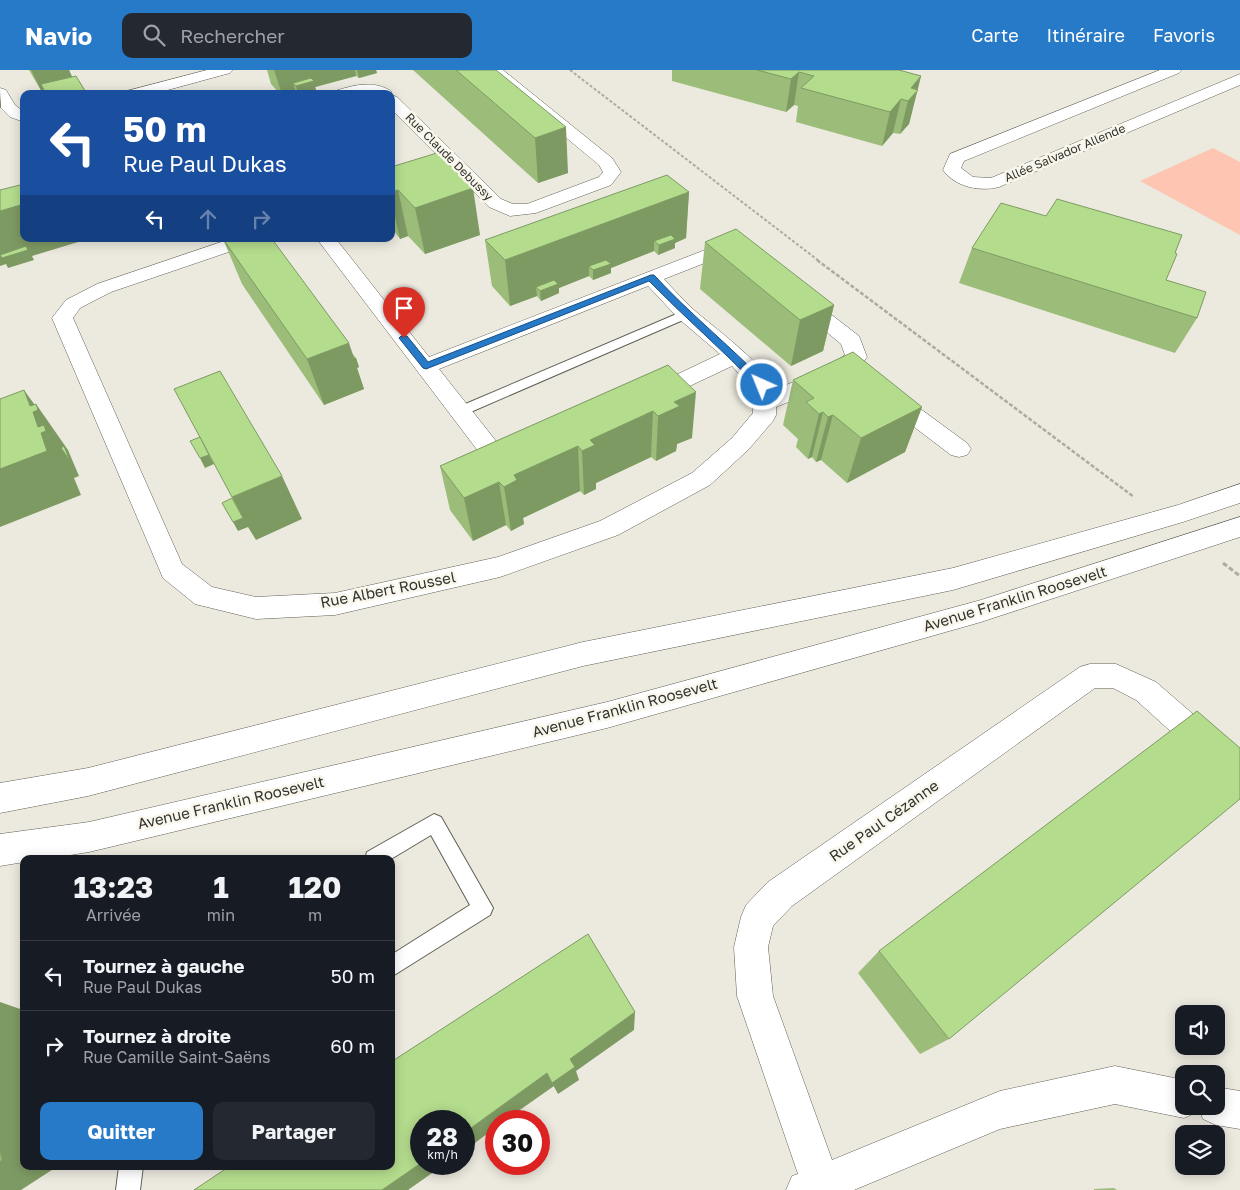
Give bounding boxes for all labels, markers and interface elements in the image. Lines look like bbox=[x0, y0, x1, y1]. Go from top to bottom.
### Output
search box bbox=[122, 13, 472, 58]
text: Navio bbox=[25, 21, 92, 50]
icon: search bbox=[140, 21, 168, 49]
text: Rechercher bbox=[180, 24, 285, 47]
text: Carte bbox=[971, 24, 1019, 46]
text: Itinéraire bbox=[1047, 24, 1125, 46]
text: Favoris bbox=[1153, 24, 1215, 46]
text: 50 m bbox=[123, 108, 206, 150]
icon: left bbox=[40, 110, 105, 175]
street label: Rue Claude Debussy bbox=[402, 110, 497, 204]
street label: Allée Salvador Allende bbox=[1002, 120, 1128, 185]
text: Rue Paul Dukas bbox=[123, 150, 287, 177]
icon: left bbox=[141, 205, 169, 233]
icon: ahead bbox=[194, 205, 222, 233]
icon: right bbox=[247, 205, 275, 233]
pin bbox=[383, 287, 425, 338]
icon: arrive bbox=[390, 294, 418, 322]
position arrow bbox=[735, 358, 787, 410]
street label: Avenue Franklin Roosevelt bbox=[921, 562, 1109, 635]
street label: Rue Albert Roussel bbox=[319, 567, 457, 611]
street label: Avenue Franklin Roosevelt bbox=[530, 674, 719, 740]
street label: Avenue Franklin Roosevelt bbox=[136, 772, 326, 832]
street label: Rue Paul Cézanne bbox=[825, 776, 942, 865]
text: 13:23 bbox=[73, 869, 153, 905]
text: 1 bbox=[213, 869, 229, 905]
text: 120 bbox=[288, 869, 342, 905]
text: Arrivée bbox=[86, 905, 141, 925]
text: min bbox=[207, 905, 235, 925]
text: m bbox=[308, 905, 322, 925]
text: Tournez à gauche bbox=[83, 954, 244, 977]
icon: left bbox=[40, 962, 68, 990]
text: 50 m bbox=[331, 964, 375, 987]
text: Rue Paul Dukas bbox=[83, 977, 202, 997]
map controls bbox=[1175, 1005, 1225, 1175]
button: sound bbox=[1175, 1005, 1225, 1055]
text: Tournez à droite bbox=[83, 1024, 231, 1047]
icon: right bbox=[40, 1032, 68, 1060]
text: 60 m bbox=[330, 1034, 375, 1057]
text: Rue Camille Saint-Saëns bbox=[83, 1047, 271, 1067]
button: search bbox=[1175, 1065, 1225, 1115]
button: Quitter bbox=[40, 1102, 203, 1160]
button: Partager bbox=[213, 1102, 375, 1160]
speed limit sign: 30 bbox=[485, 1110, 550, 1175]
text: 28 bbox=[427, 1121, 458, 1152]
button: layers bbox=[1175, 1125, 1225, 1175]
text: km/h bbox=[427, 1147, 458, 1162]

